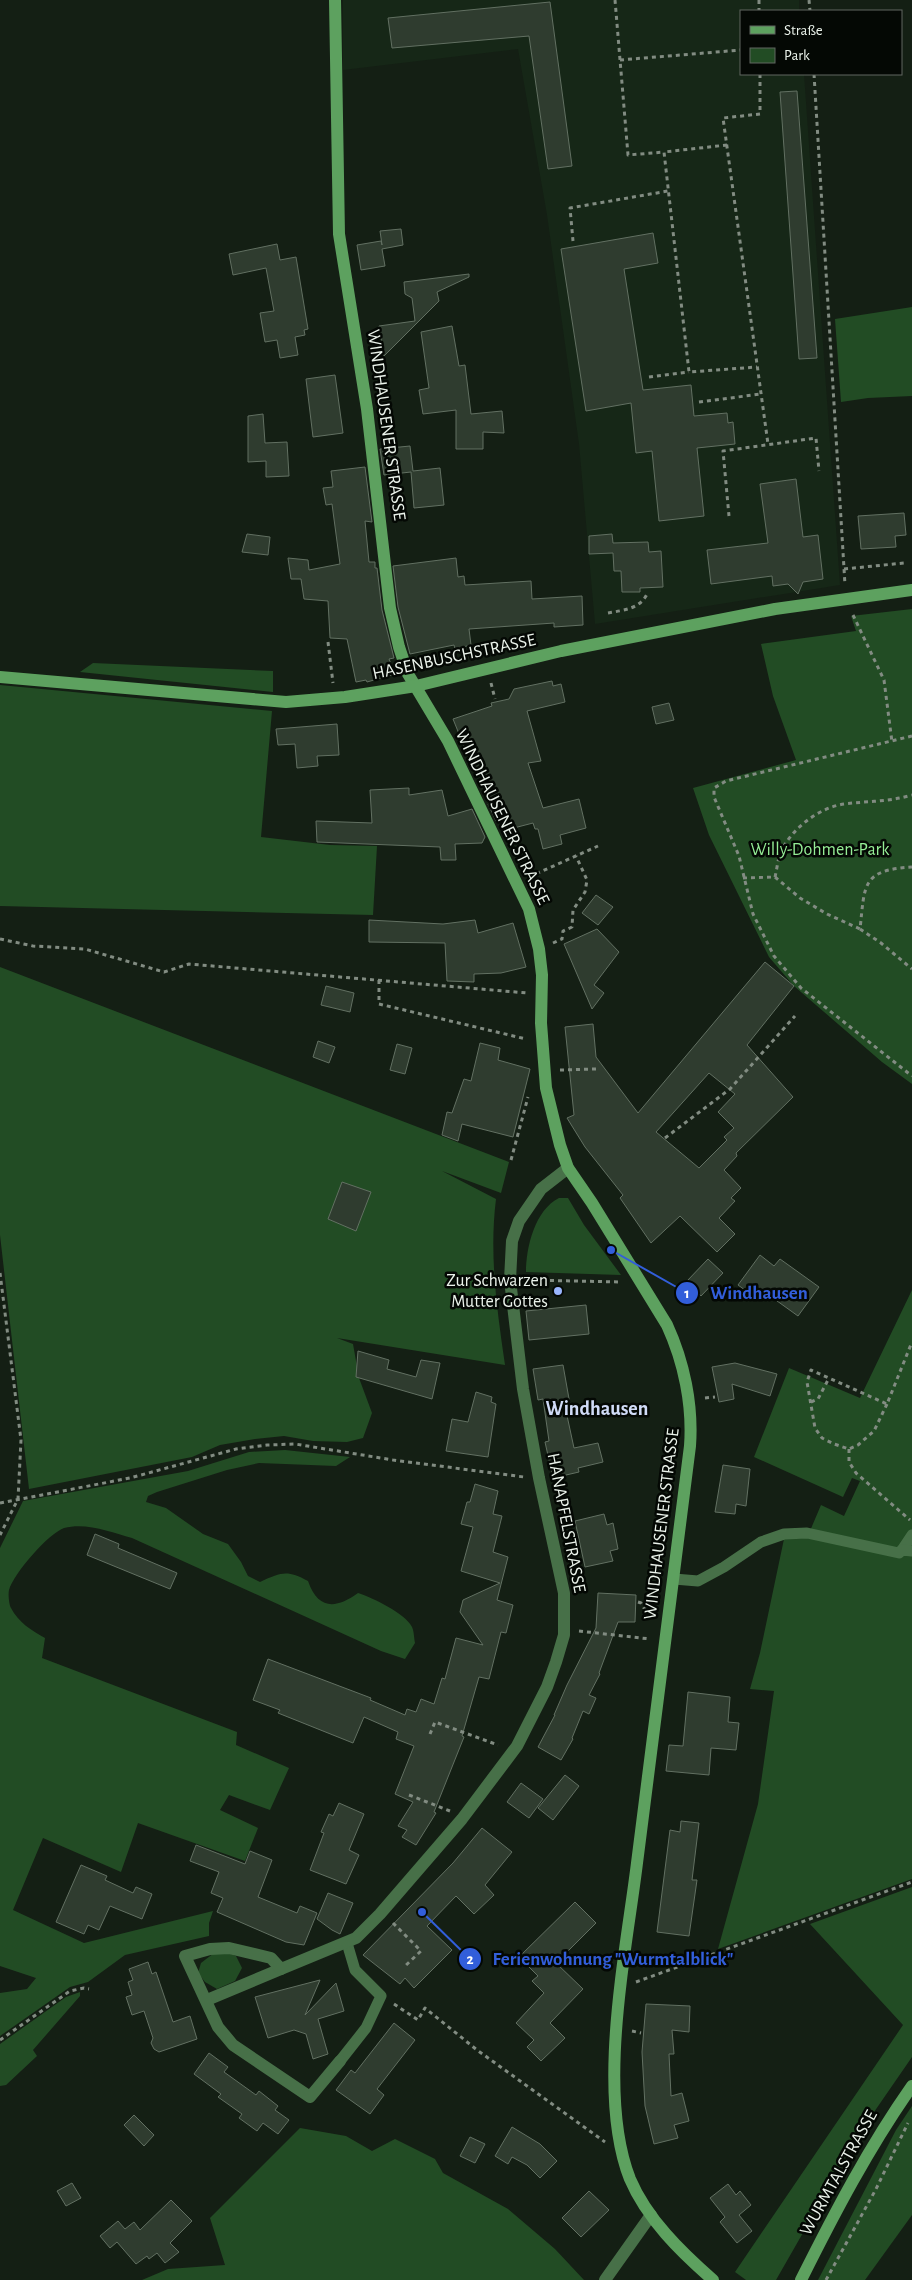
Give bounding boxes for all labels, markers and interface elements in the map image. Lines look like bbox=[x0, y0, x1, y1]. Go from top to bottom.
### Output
legend bbox=[740, 10, 902, 75]
text: Straße bbox=[784, 23, 823, 38]
text: Park bbox=[784, 48, 810, 63]
street label: WINDHAUSENER STRASSE bbox=[364, 328, 408, 522]
street label: HASENBUSCHSTRASSE bbox=[371, 631, 538, 683]
street label: WINDHAUSENER STRASSE bbox=[452, 726, 552, 908]
park label: Willy-Dohmen-Park bbox=[750, 841, 890, 859]
place label: Zur Schwarzen Mutter Gottes bbox=[446, 1272, 548, 1311]
callout: Windhausen bbox=[675, 1276, 817, 1310]
text: Windhausen bbox=[710, 1284, 808, 1303]
marker: Zur Schwarzen Mutter Gottes bbox=[552, 1285, 564, 1297]
text: 1 bbox=[684, 1286, 690, 1301]
district label: Windhausen bbox=[546, 1399, 648, 1419]
street label: WINDHAUSENER STRASSE bbox=[641, 1427, 683, 1621]
street label: HANAPFELSTRASSE bbox=[544, 1452, 588, 1595]
callout: Ferienwohnung "Wurmtalblick" bbox=[458, 1942, 744, 1976]
text: Ferienwohnung "Wurmtalblick" bbox=[493, 1950, 733, 1969]
text: 2 bbox=[466, 1952, 474, 1967]
street label: WURMTALSTRASSE bbox=[797, 2107, 881, 2239]

